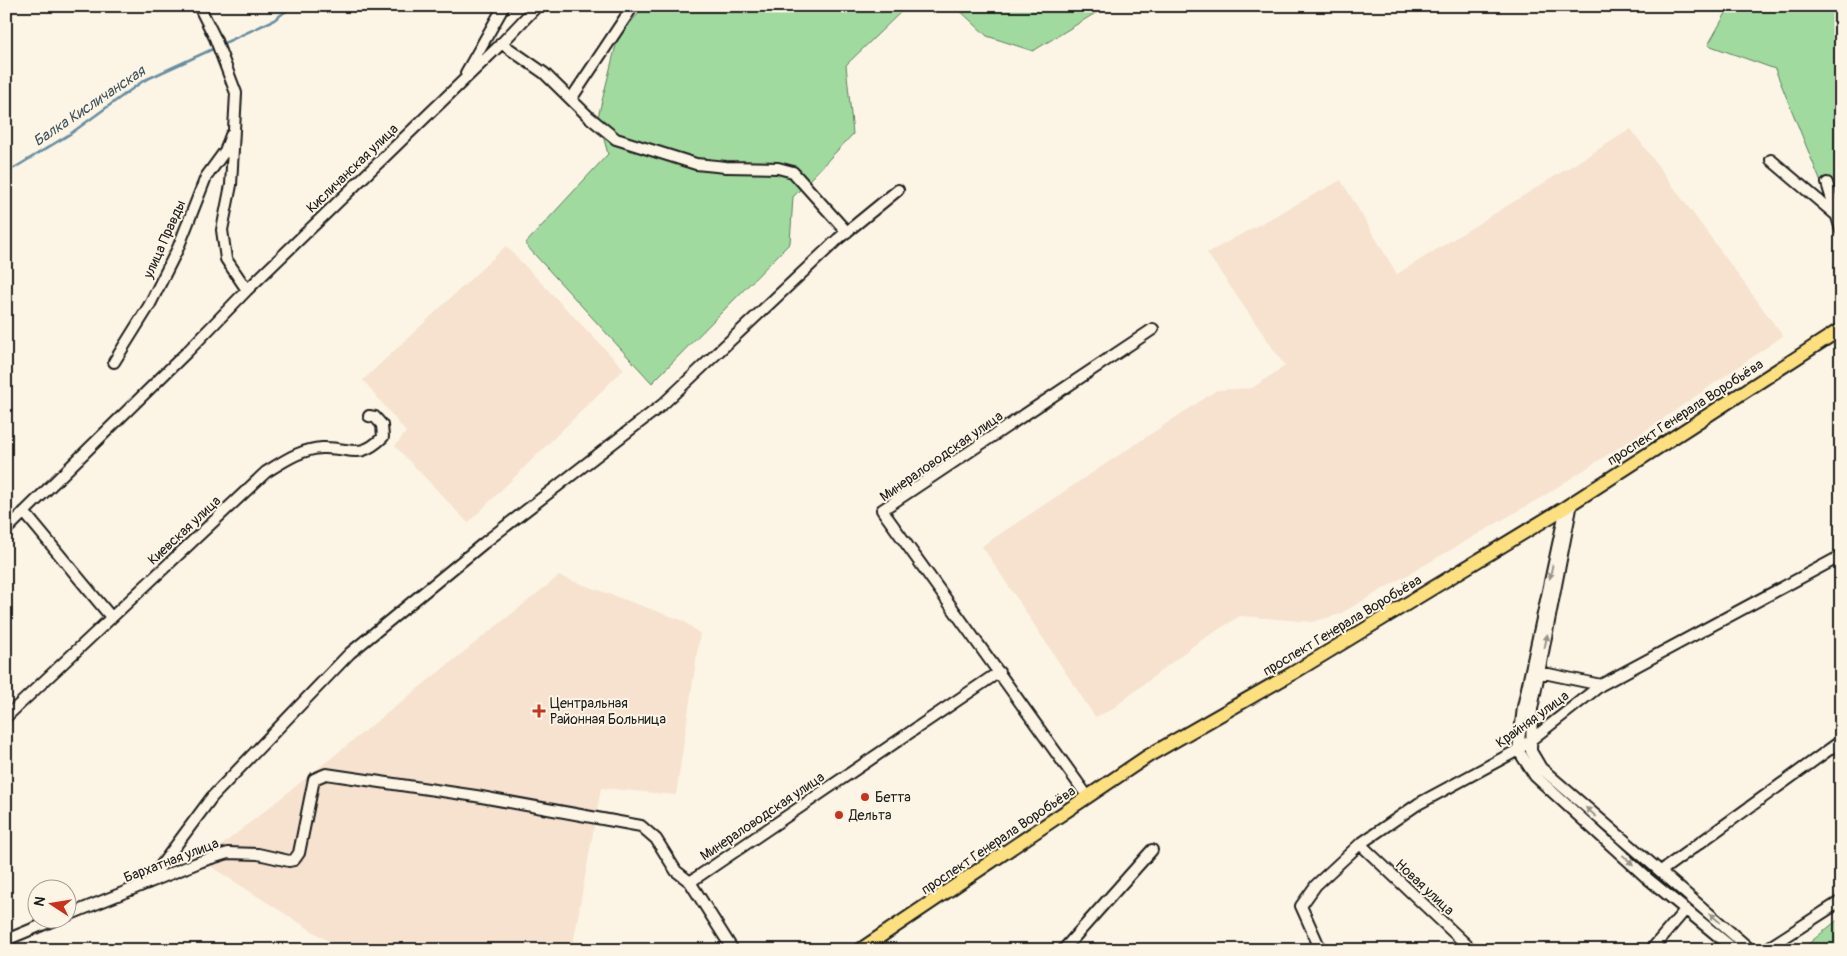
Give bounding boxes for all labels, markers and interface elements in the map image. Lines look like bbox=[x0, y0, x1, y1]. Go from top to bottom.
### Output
water label: Балка Кисличанская bbox=[30, 61, 150, 151]
street label: Кисличанская улица bbox=[303, 120, 402, 216]
street label: улица Правды bbox=[139, 198, 189, 282]
street label: проспект Генерала Воробьёва bbox=[1604, 356, 1766, 469]
street label: Минераловодская улица bbox=[876, 407, 1006, 505]
street label: Киевская улица bbox=[144, 492, 224, 568]
one-way arrow bbox=[1547, 564, 1555, 579]
street label: проспект Генерала Воробьёва bbox=[1260, 571, 1425, 680]
one-way arrow bbox=[1542, 633, 1550, 649]
street label: Крайняя улица bbox=[1493, 687, 1572, 752]
place label: Центральная Районная Больница bbox=[550, 695, 666, 728]
marker: Центральная Районная Больница bbox=[532, 704, 546, 718]
street label: Минераловодская улица bbox=[697, 768, 828, 864]
street label: проспект Генерала Воробьёва bbox=[918, 782, 1079, 898]
place label: Бетта bbox=[875, 789, 911, 806]
marker: Бетта bbox=[859, 791, 871, 803]
one-way arrow bbox=[1586, 806, 1598, 818]
place label: Дельта bbox=[848, 807, 892, 824]
marker: Дельта bbox=[833, 809, 845, 821]
street label: Бархатная улица bbox=[121, 835, 221, 886]
one-way arrow bbox=[1622, 854, 1634, 866]
street label: Новая улица bbox=[1392, 856, 1458, 919]
north arrow bbox=[28, 878, 78, 928]
text: N bbox=[30, 895, 49, 908]
one-way arrow bbox=[1709, 912, 1721, 924]

